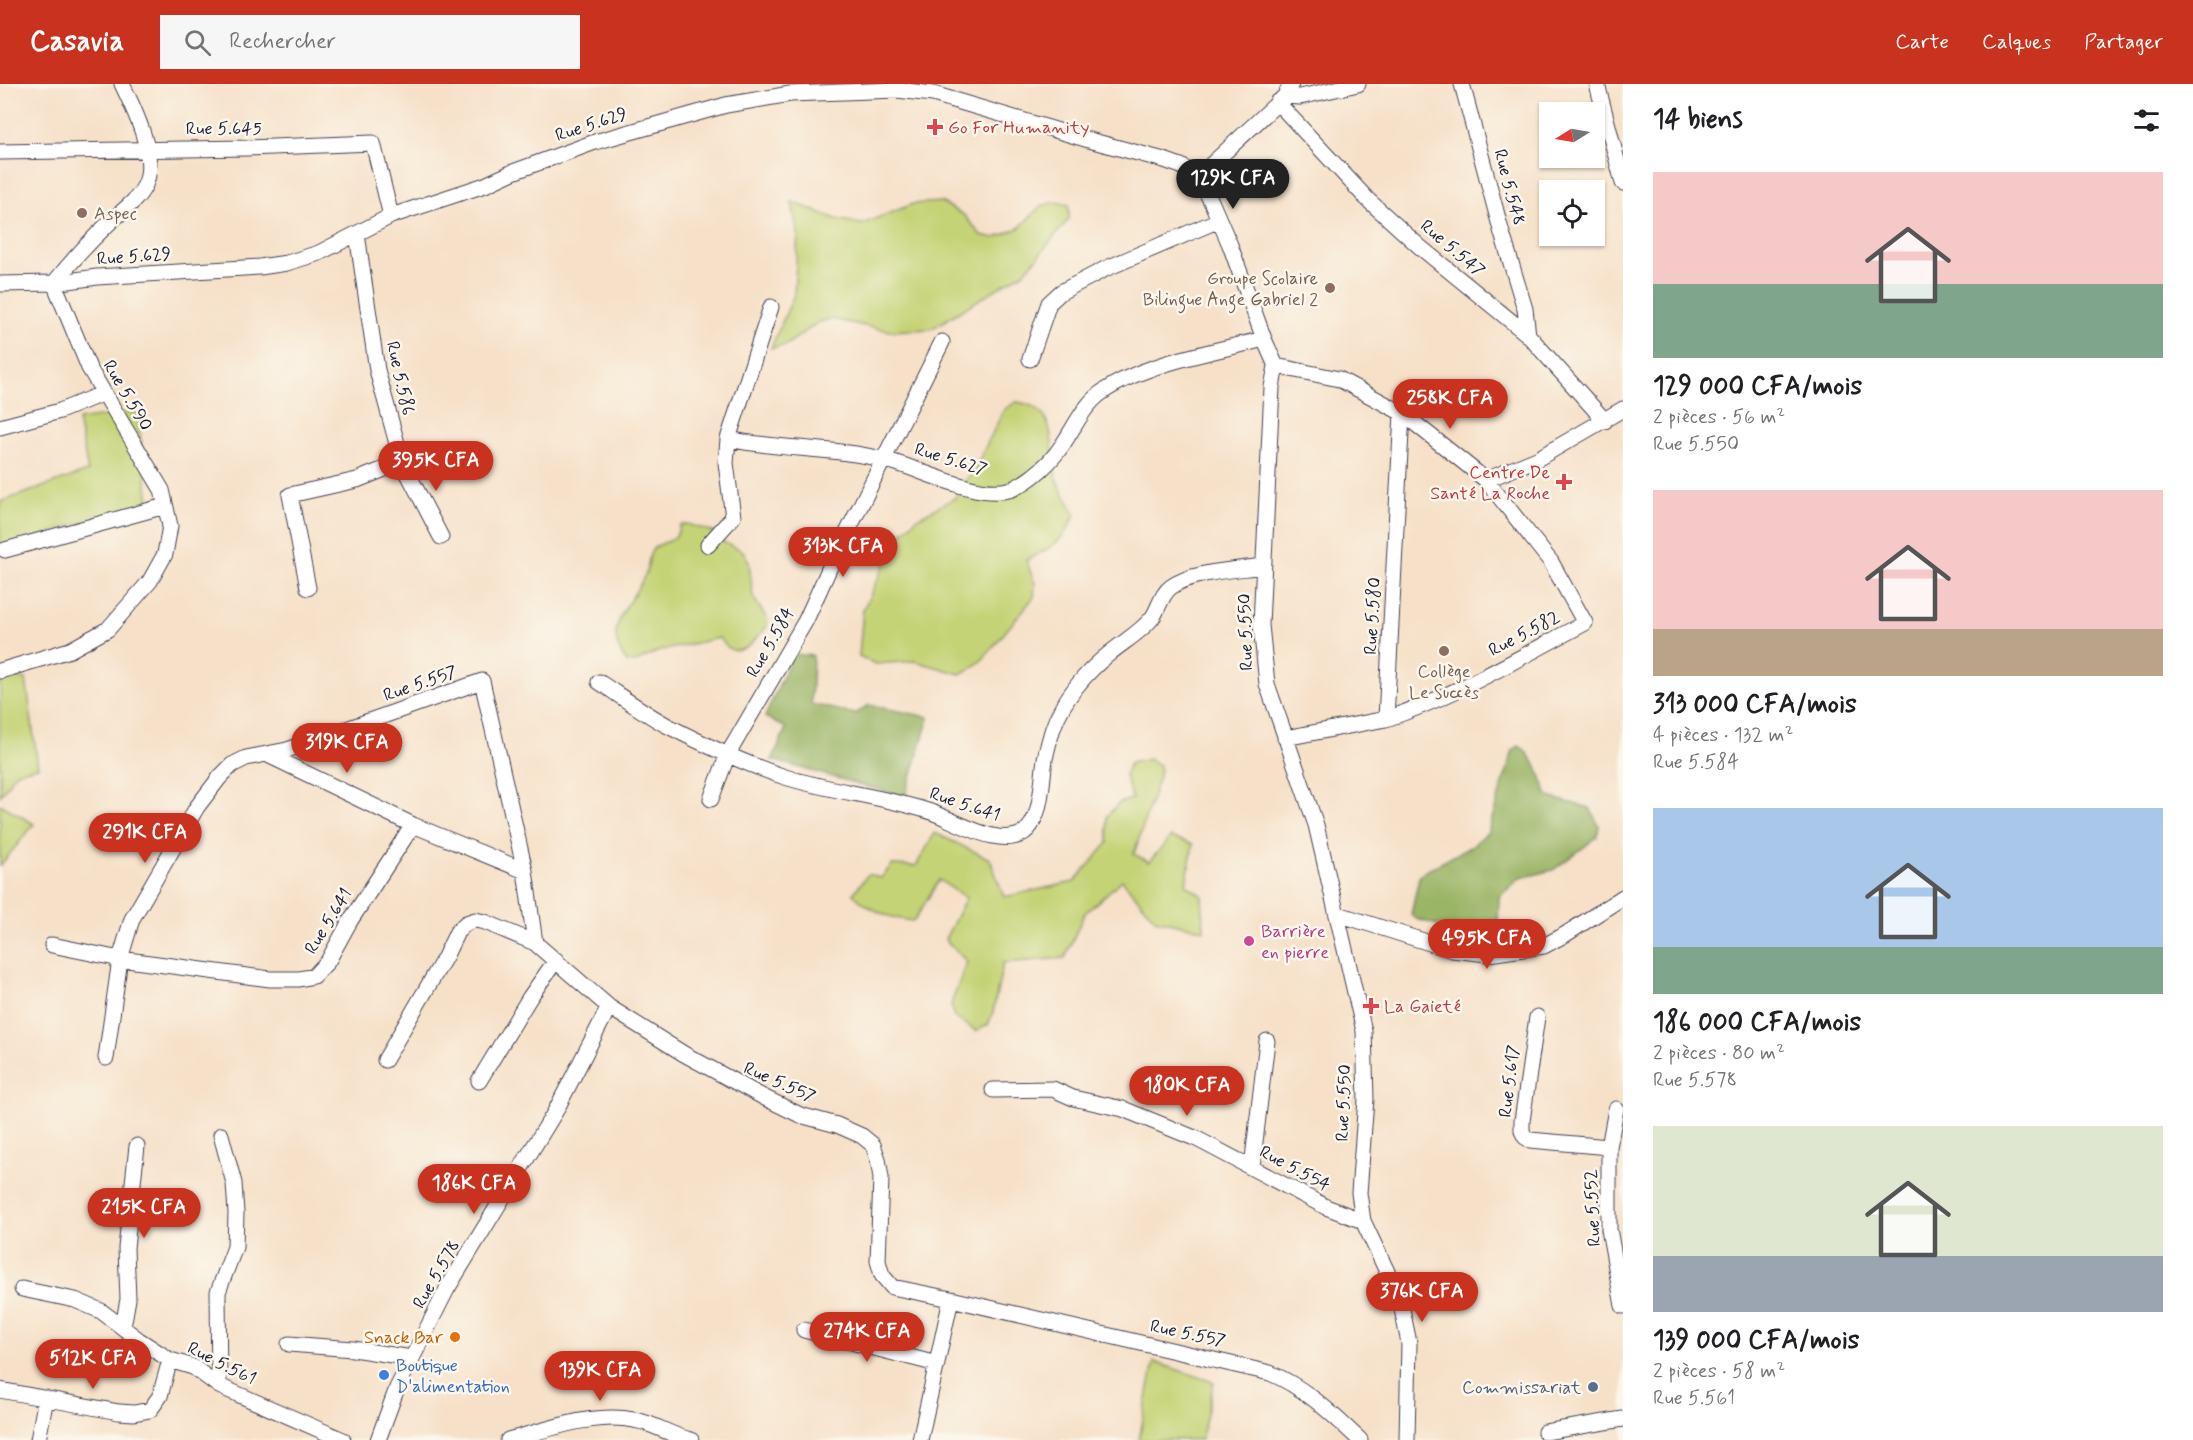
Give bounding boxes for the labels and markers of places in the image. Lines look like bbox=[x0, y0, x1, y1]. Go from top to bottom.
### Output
place label: Go For Humanity bbox=[948, 116, 1090, 140]
marker: Go For Humanity bbox=[926, 118, 944, 136]
pin: 129K CFA bbox=[1171, 159, 1295, 210]
place label: Aspec bbox=[94, 202, 137, 226]
marker: Aspec bbox=[75, 206, 89, 220]
place label: Groupe Scolaire Bilingue Ange Gabriel 2 bbox=[1143, 267, 1318, 314]
marker: Groupe Scolaire Bilingue Ange Gabriel 2 bbox=[1323, 281, 1337, 295]
pin: 258K CFA bbox=[1388, 379, 1512, 430]
pin: 395K CFA bbox=[374, 441, 498, 492]
place label: Centre De Santé La Roche bbox=[1430, 461, 1550, 506]
marker: Centre De Santé La Roche bbox=[1555, 473, 1573, 491]
pin: 313K CFA bbox=[781, 527, 905, 578]
marker: Collège Le Succès bbox=[1437, 644, 1451, 658]
place label: Collège Le Succès bbox=[1409, 660, 1479, 705]
pin: 319K CFA bbox=[285, 723, 409, 774]
pin: 291K CFA bbox=[83, 813, 207, 864]
pin: 495K CFA bbox=[1425, 919, 1549, 970]
place label: Barrière en pierre bbox=[1261, 920, 1329, 965]
marker: Barrière en pierre bbox=[1242, 934, 1256, 948]
place label: La Gaieté bbox=[1384, 995, 1461, 1019]
marker: La Gaieté bbox=[1362, 997, 1380, 1015]
pin: 180K CFA bbox=[1125, 1066, 1249, 1117]
pin: 186K CFA bbox=[412, 1164, 536, 1215]
pin: 215K CFA bbox=[82, 1188, 206, 1239]
pin: 376K CFA bbox=[1360, 1272, 1484, 1323]
pin: 274K CFA bbox=[805, 1312, 929, 1363]
place label: Snack Bar bbox=[364, 1326, 444, 1350]
marker: Snack Bar bbox=[448, 1330, 462, 1344]
pin: 512K CFA bbox=[31, 1339, 155, 1390]
pin: 139K CFA bbox=[538, 1351, 662, 1402]
place label: Boutique D'alimentation bbox=[396, 1354, 510, 1399]
marker: Boutique D'alimentation bbox=[377, 1368, 391, 1382]
place label: Commissariat bbox=[1462, 1376, 1581, 1400]
marker: Commissariat bbox=[1586, 1380, 1600, 1394]

